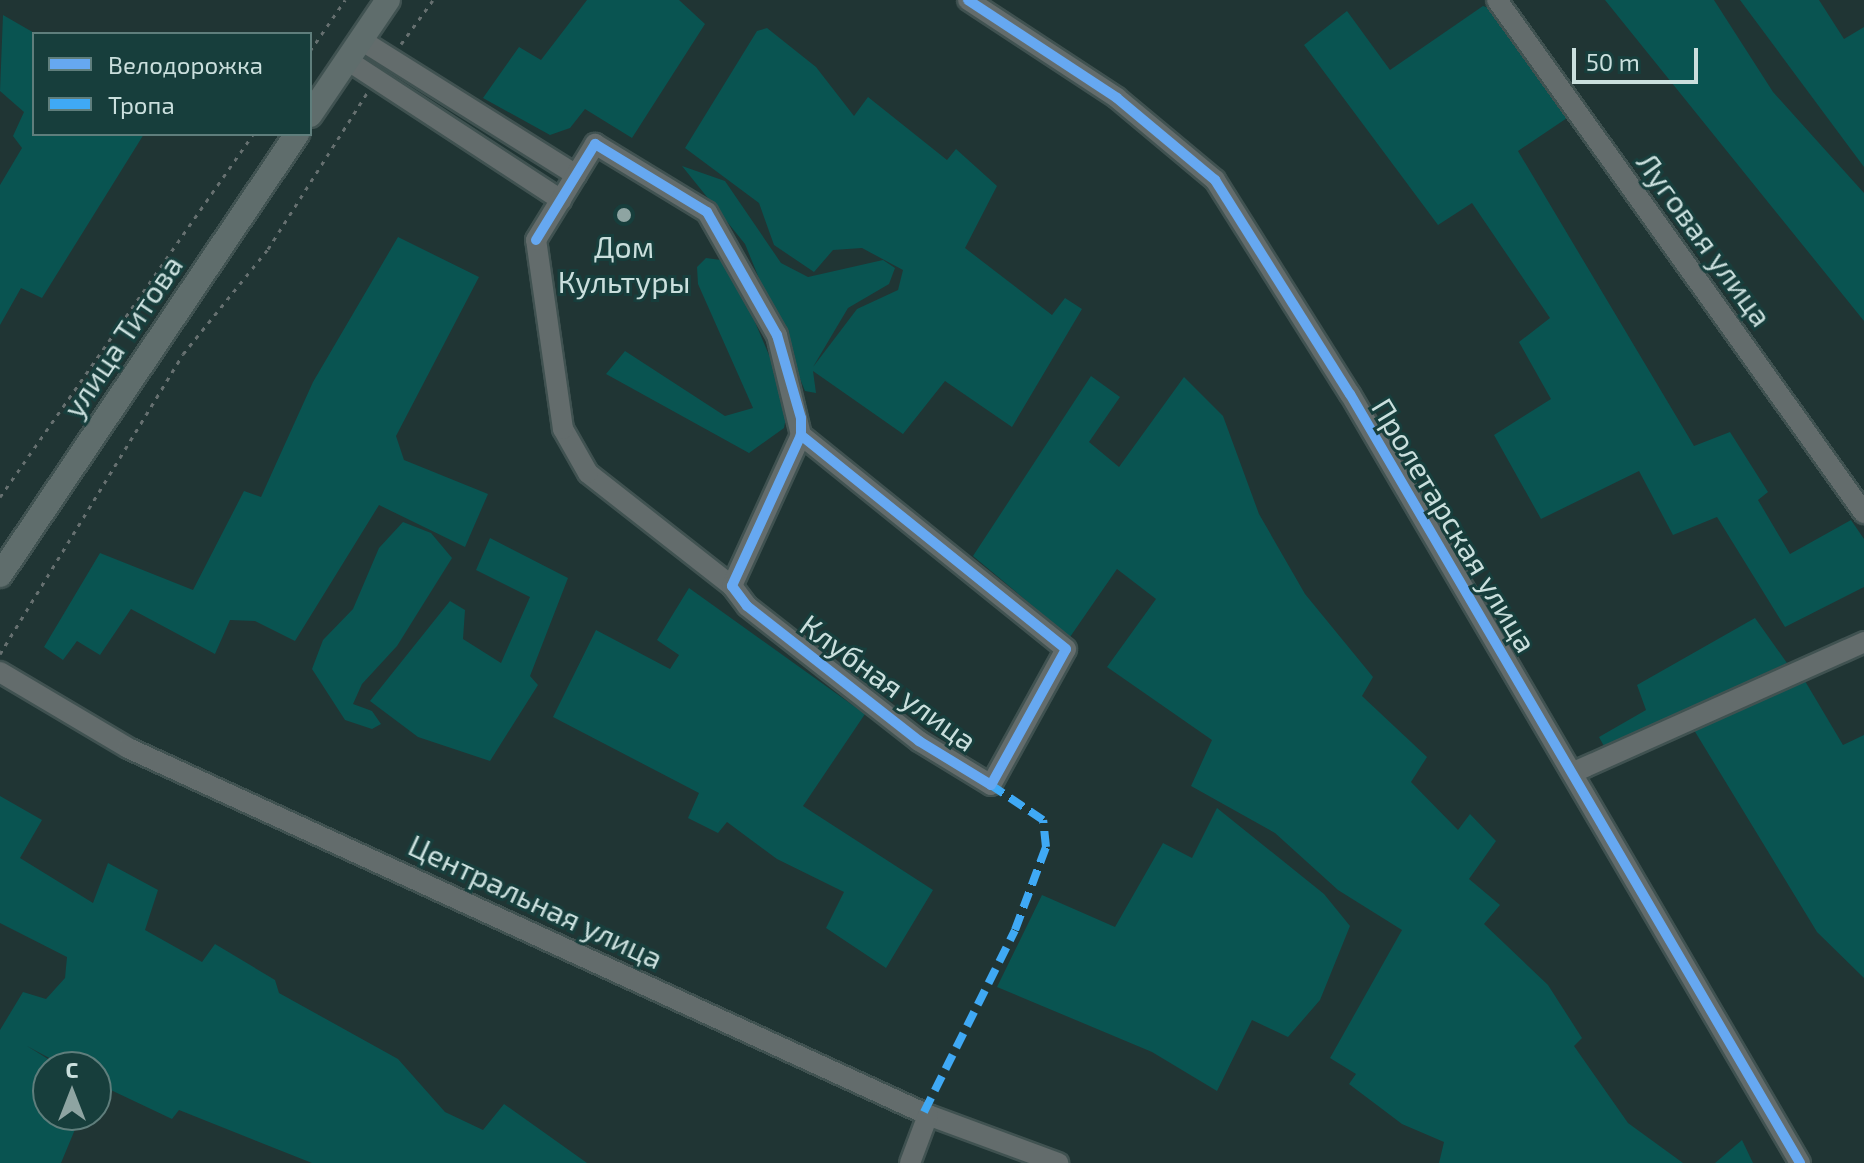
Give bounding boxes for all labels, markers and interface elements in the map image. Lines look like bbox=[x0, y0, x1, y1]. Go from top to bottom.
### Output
legend bbox=[32, 32, 312, 136]
scale bar bbox=[1576, 32, 1702, 82]
text: 50 m bbox=[1586, 47, 1640, 76]
text: Велодорожка bbox=[108, 50, 263, 79]
text: Тропа bbox=[108, 90, 175, 119]
street label: Луговая улица bbox=[1630, 145, 1780, 333]
marker: Дом Культуры bbox=[615, 206, 633, 224]
place label: Дом Культуры bbox=[558, 228, 690, 298]
street label: улица Титова bbox=[55, 248, 189, 424]
street label: Пролетарская улица bbox=[1365, 392, 1545, 658]
street label: Клубная улица bbox=[794, 606, 984, 758]
street label: Центральная улица bbox=[403, 826, 669, 976]
north arrow bbox=[32, 1051, 112, 1131]
text: С bbox=[66, 1056, 78, 1082]

